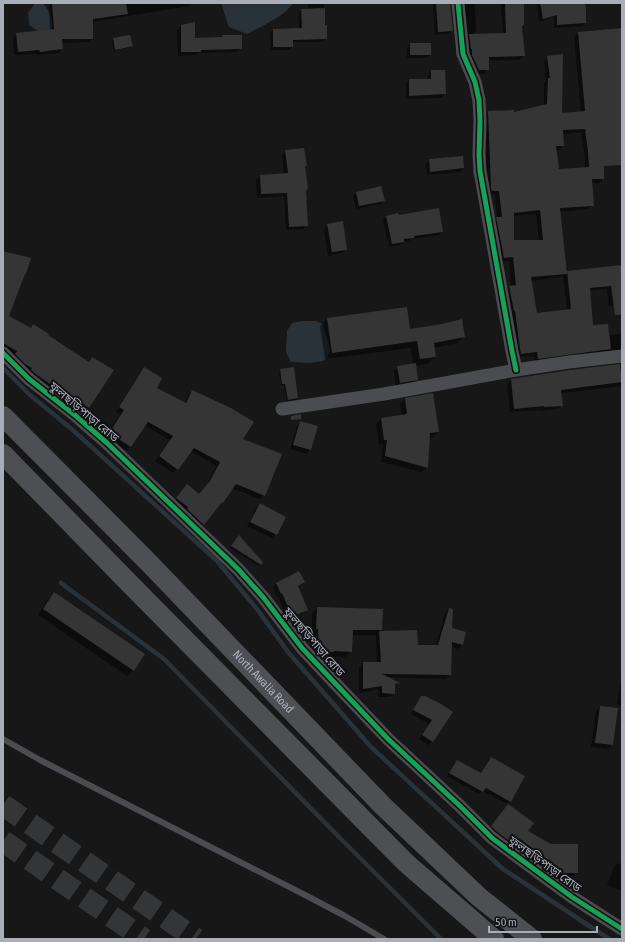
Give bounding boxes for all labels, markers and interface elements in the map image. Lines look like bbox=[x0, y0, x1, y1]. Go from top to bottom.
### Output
street label: ফুলছড়িপাড়া রোড bbox=[45, 378, 123, 446]
street label: ফুলছড়িপাড়া রোড bbox=[279, 603, 349, 680]
street label: North Awalia Road bbox=[230, 647, 297, 716]
street label: ফুলছড়িপাড়া রোড bbox=[505, 832, 585, 896]
scale bar bbox=[489, 908, 597, 934]
text: 50 m bbox=[495, 915, 517, 929]

